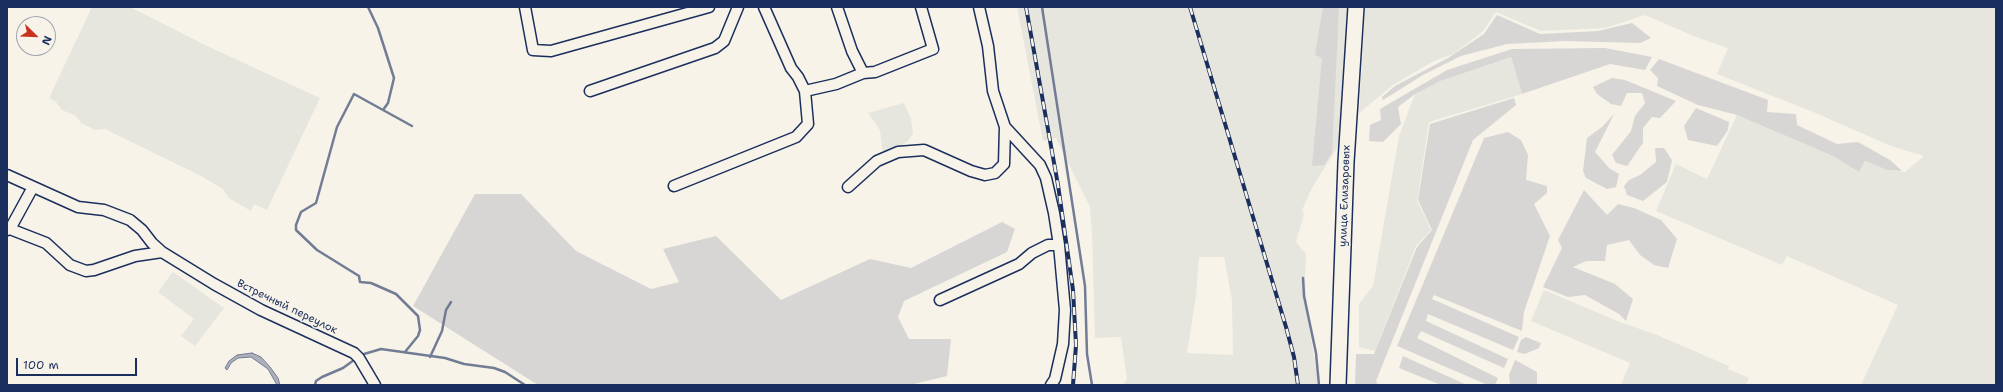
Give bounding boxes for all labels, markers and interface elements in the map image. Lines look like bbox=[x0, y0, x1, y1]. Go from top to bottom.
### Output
north arrow bbox=[16, 16, 56, 56]
text: N bbox=[38, 34, 55, 47]
street label: улица Елизаровых bbox=[1337, 145, 1353, 247]
street label: Встречный переулок bbox=[235, 277, 339, 337]
scale bar bbox=[18, 350, 139, 376]
text: 100 m bbox=[23, 357, 59, 373]

